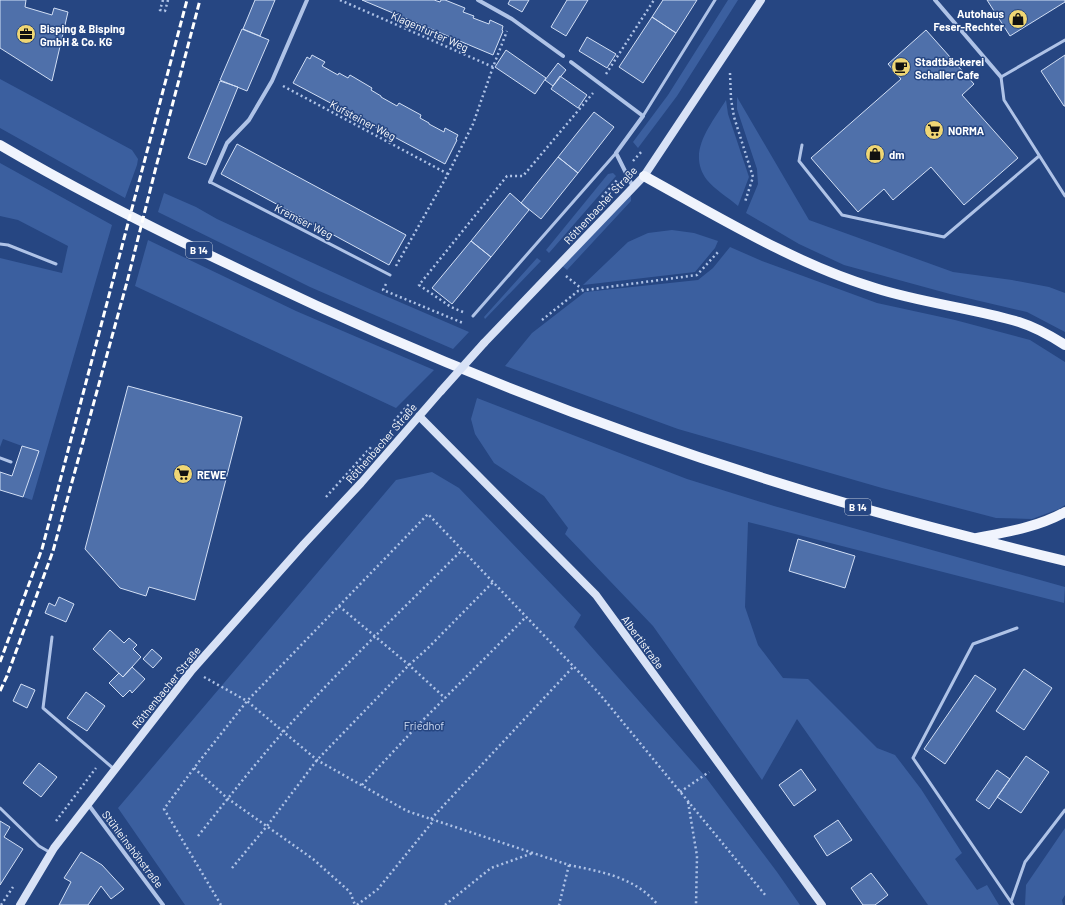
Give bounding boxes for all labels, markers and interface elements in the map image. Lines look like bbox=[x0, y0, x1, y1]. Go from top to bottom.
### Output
place label: Autohaus Feser-Rechter bbox=[934, 7, 1005, 33]
street label: Klagenfurter Weg bbox=[389, 8, 471, 54]
shop icon: Autohaus Feser-Rechter bbox=[1007, 8, 1029, 30]
place label: Bisping & Bisping GmbH & Co. KG bbox=[40, 22, 125, 48]
office icon: Bisping & Bisping GmbH & Co. KG bbox=[15, 23, 37, 45]
place label: Stadtbäckerei Schaller Cafe bbox=[915, 55, 984, 81]
cafe icon: Stadtbäckerei Schaller Cafe bbox=[890, 56, 912, 78]
street label: Kufsteiner Weg bbox=[328, 97, 398, 143]
supermarket icon: NORMA bbox=[923, 119, 945, 141]
place label: NORMA bbox=[948, 124, 985, 137]
shop icon: dm bbox=[864, 143, 886, 165]
place label: dm bbox=[889, 148, 904, 161]
street label: Röthenbacher Straße bbox=[561, 163, 639, 247]
street label: Kremser Weg bbox=[273, 201, 335, 241]
road number: B 14 bbox=[186, 242, 212, 258]
street label: Röthenbacher Straße bbox=[343, 400, 419, 486]
supermarket icon: REWE bbox=[172, 463, 194, 485]
place label: REWE bbox=[197, 468, 227, 481]
road number: B 14 bbox=[845, 499, 871, 515]
street label: Albertistraße bbox=[619, 613, 667, 671]
street label: Röthenbacher Straße bbox=[129, 643, 203, 731]
park label: Friedhof bbox=[404, 719, 444, 732]
street label: Stühleinshöhstraße bbox=[100, 808, 166, 890]

